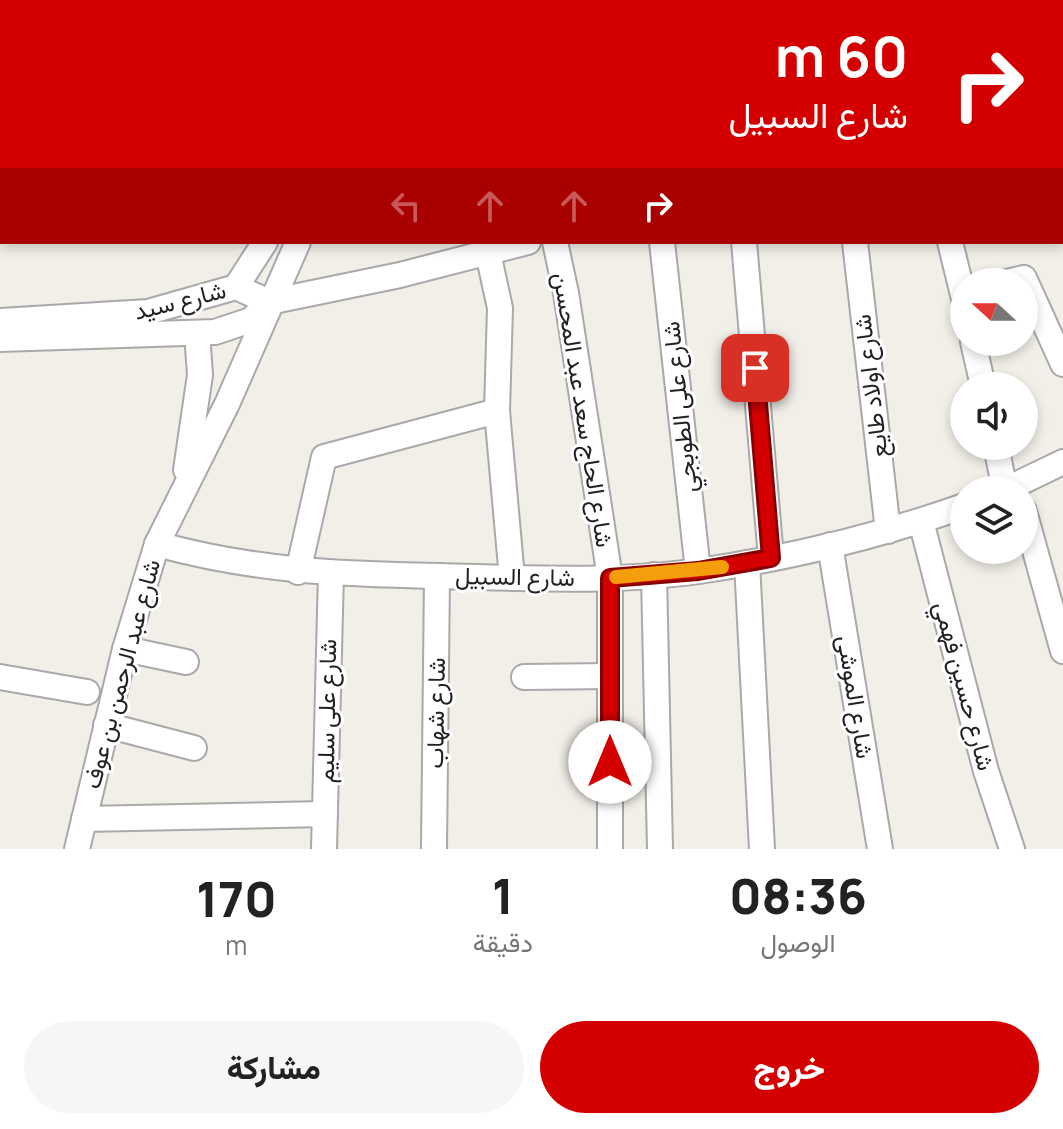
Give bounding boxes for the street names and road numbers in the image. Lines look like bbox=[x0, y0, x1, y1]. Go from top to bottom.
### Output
street label: شارع الحاج سعد عبد المحسن bbox=[545, 270, 623, 550]
street label: شارع سيد bbox=[130, 272, 229, 328]
street label: شارع اولاد طايع bbox=[844, 312, 897, 460]
street label: شارع على الطوبجي bbox=[653, 320, 708, 494]
street label: شارع عبد الرحمن بن عوف bbox=[74, 555, 168, 792]
street label: شارع السبيل bbox=[455, 558, 575, 594]
street label: شارع حسين فهمي bbox=[923, 597, 1004, 775]
street label: شارع الموشى bbox=[829, 633, 883, 761]
street label: شارع على سليم bbox=[308, 639, 344, 783]
street label: شارع شهاب bbox=[417, 657, 453, 769]

